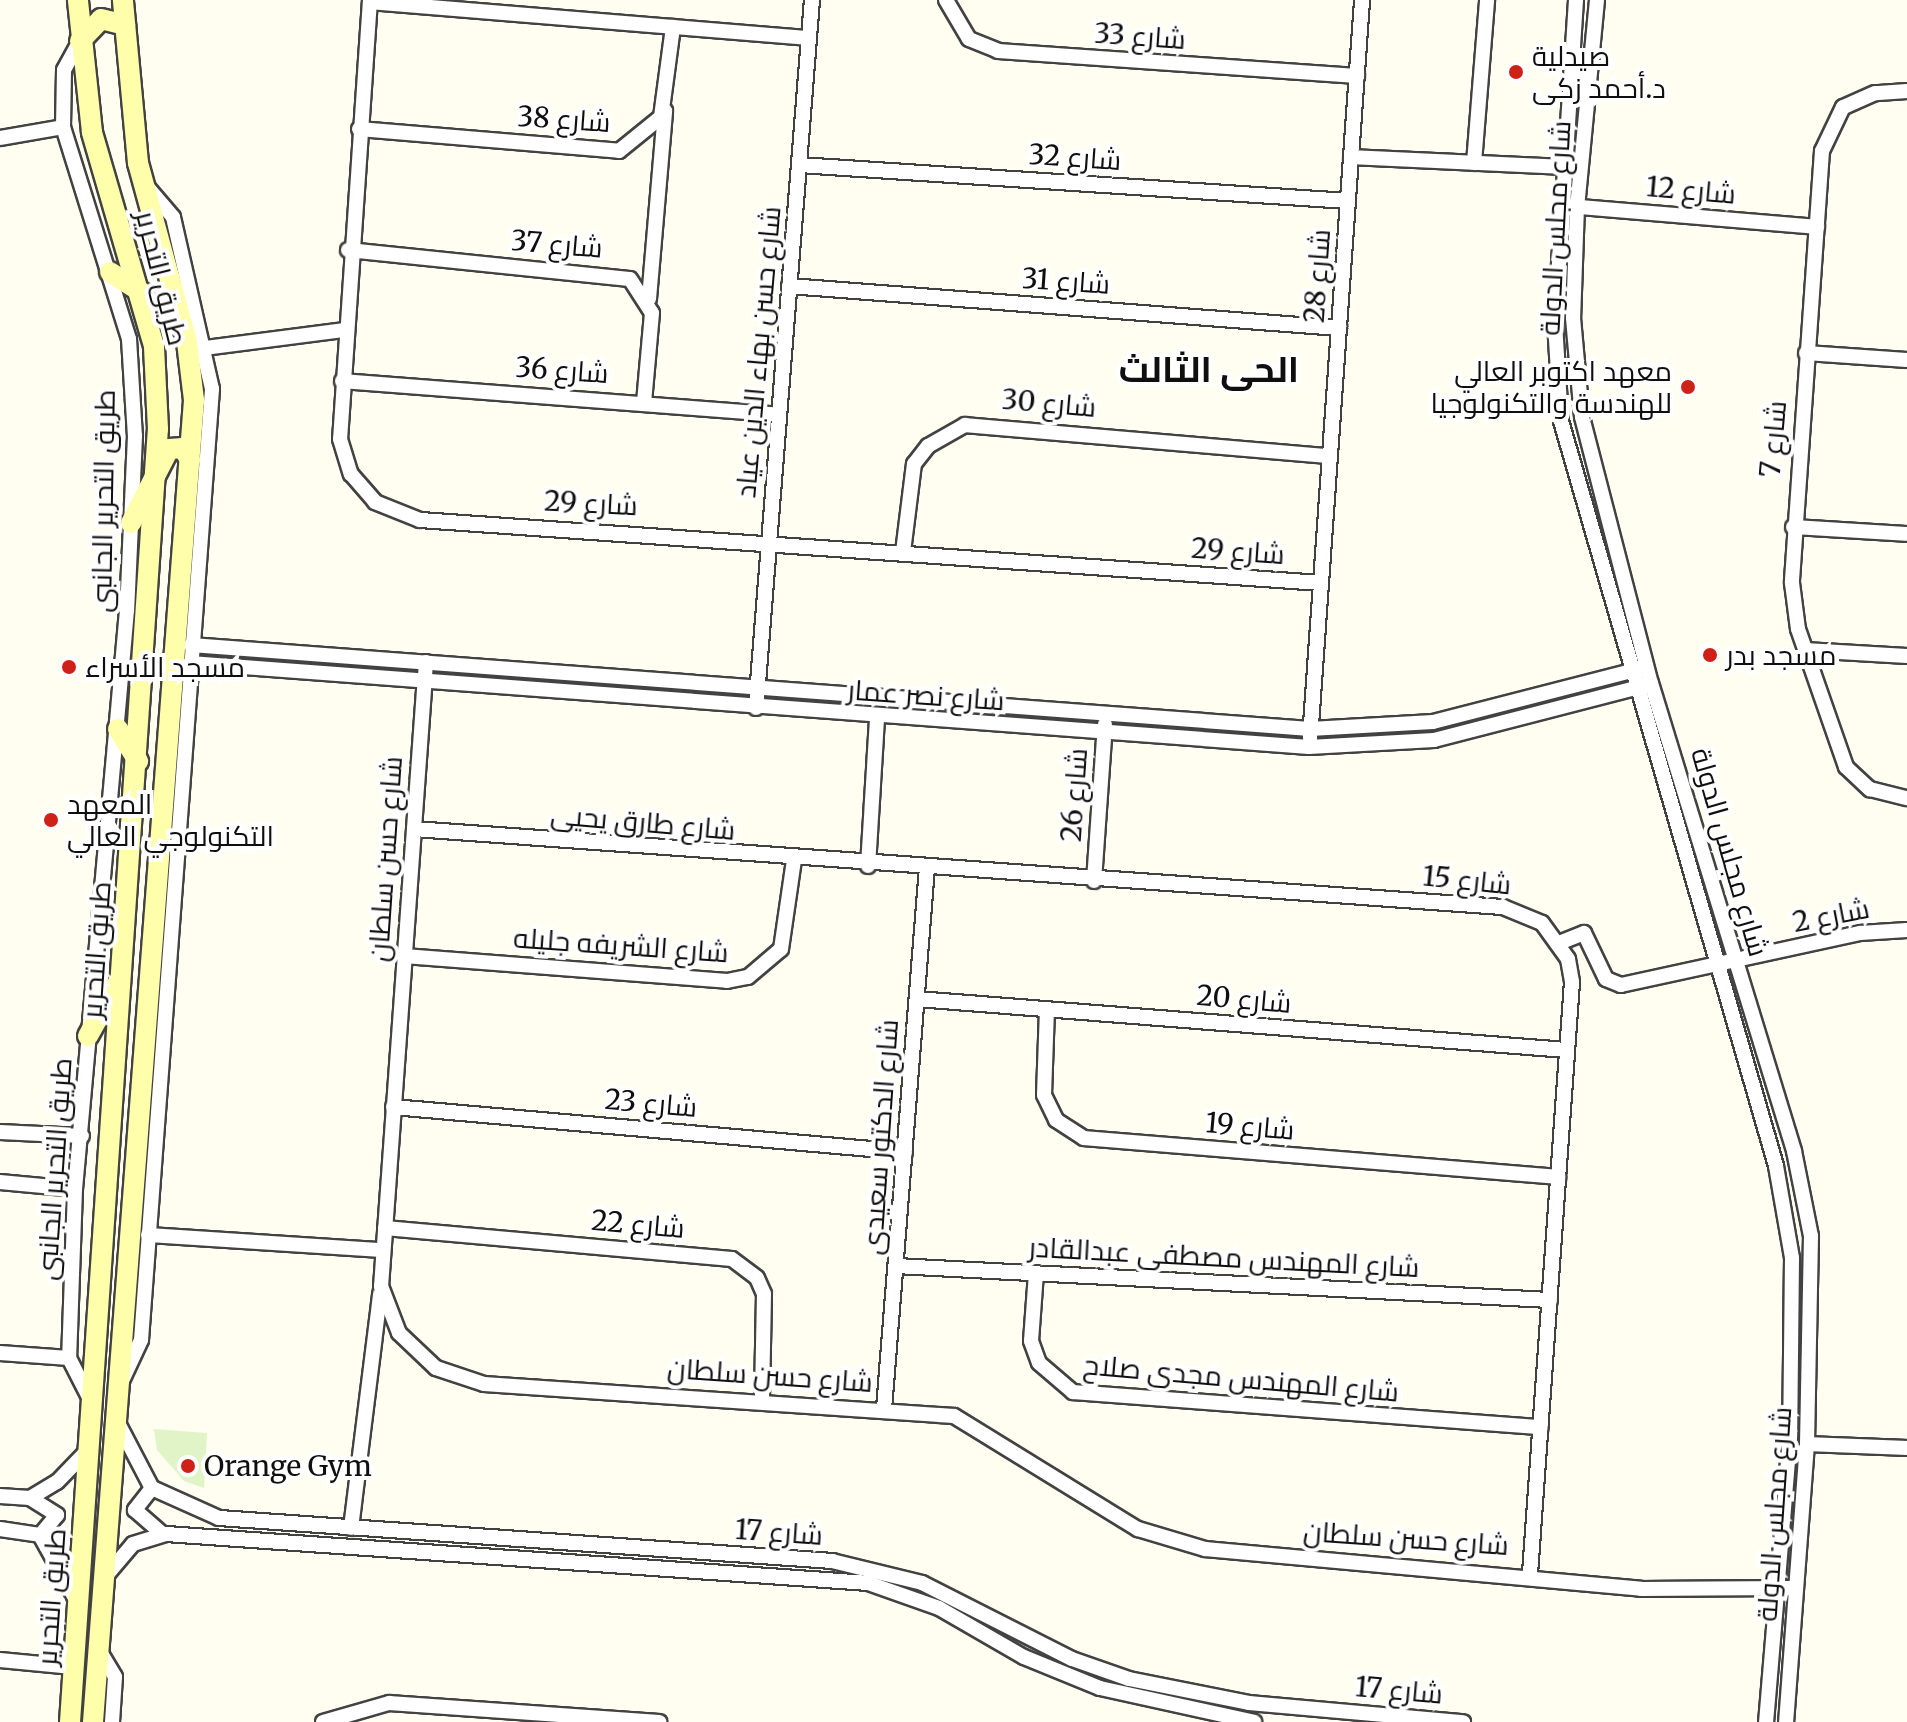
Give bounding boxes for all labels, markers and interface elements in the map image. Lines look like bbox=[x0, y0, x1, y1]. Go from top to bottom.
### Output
street label: شارع 33 bbox=[1093, 16, 1187, 56]
place label: صيدلية د.أحمد زكى bbox=[1532, 39, 1666, 105]
marker: صيدلية د.أحمد زكى bbox=[1507, 63, 1525, 81]
street label: شارع 38 bbox=[516, 99, 612, 139]
street label: شارع مجلس الدولة bbox=[1533, 120, 1577, 336]
street label: شارع 32 bbox=[1028, 137, 1122, 177]
street label: شارع 12 bbox=[1645, 169, 1737, 211]
street label: شارع حسن بهاء الدين عياد bbox=[729, 205, 787, 499]
street label: طريق التحرير bbox=[129, 207, 195, 349]
street label: شارع 37 bbox=[510, 223, 604, 265]
street label: شارع 28 bbox=[1297, 228, 1337, 324]
street label: شارع 31 bbox=[1021, 261, 1111, 301]
district label: الحى الثالث bbox=[1119, 348, 1299, 392]
street label: شارع 36 bbox=[514, 350, 610, 390]
place label: معهد اكتوبر العالي للهندسة والتكنولوجيا bbox=[1431, 354, 1672, 420]
marker: معهد اكتوبر العالي للهندسة والتكنولوجيا bbox=[1679, 378, 1697, 396]
street label: شارع 30 bbox=[1000, 382, 1098, 424]
street label: طريق التحرير الجانبى bbox=[84, 389, 122, 613]
street label: شارع 7 bbox=[1753, 399, 1793, 479]
street label: شارع 29 bbox=[543, 484, 639, 522]
street label: شارع 29 bbox=[1190, 531, 1286, 571]
place label: مسجد بدر bbox=[1726, 638, 1836, 672]
marker: مسجد بدر bbox=[1701, 646, 1719, 664]
place label: مسجد الأسراء bbox=[85, 650, 245, 684]
marker: مسجد الأسراء bbox=[60, 658, 78, 676]
street label: شارع نصر عمار bbox=[846, 673, 1006, 717]
street label: شارع مجلس الدولة bbox=[1684, 744, 1776, 960]
street label: شارع 26 bbox=[1054, 747, 1094, 843]
street label: شارع حسن سلطان bbox=[361, 755, 409, 963]
place label: المعهد التكنولوجي العالي bbox=[67, 787, 274, 853]
street label: شارع طارق يحيى bbox=[549, 797, 737, 847]
marker: المعهد التكنولوجي العالي bbox=[42, 811, 60, 829]
street label: شارع 15 bbox=[1421, 859, 1513, 901]
street label: طريق التحرير bbox=[74, 880, 118, 1020]
street label: شارع 2 bbox=[1790, 891, 1872, 939]
street label: شارع الشريفه جليله bbox=[512, 921, 730, 969]
street label: شارع 20 bbox=[1195, 978, 1293, 1020]
street label: شارع الدكتور سعيدى bbox=[855, 1018, 905, 1256]
street label: طريق التحرير الجانبى bbox=[29, 1057, 79, 1281]
street label: شارع 23 bbox=[603, 1082, 699, 1124]
street label: شارع 19 bbox=[1204, 1105, 1296, 1147]
street label: شارع 22 bbox=[590, 1203, 686, 1245]
street label: شارع المهندس مصطفى عبدالقادر bbox=[1028, 1230, 1420, 1284]
street label: شارع المهندس مجدى صلاح bbox=[1082, 1347, 1400, 1409]
street label: شارع حسن سلطان bbox=[666, 1351, 874, 1399]
street label: شارع مجلس الدولة bbox=[1750, 1405, 1798, 1623]
place label: Orange Gym bbox=[204, 1449, 372, 1483]
marker: Orange Gym bbox=[179, 1457, 197, 1475]
street label: شارع 17 bbox=[734, 1512, 824, 1552]
street label: شارع حسن سلطان bbox=[1302, 1514, 1510, 1562]
street label: طريق التحرير bbox=[29, 1527, 73, 1667]
street label: شارع 17 bbox=[1354, 1669, 1444, 1711]

